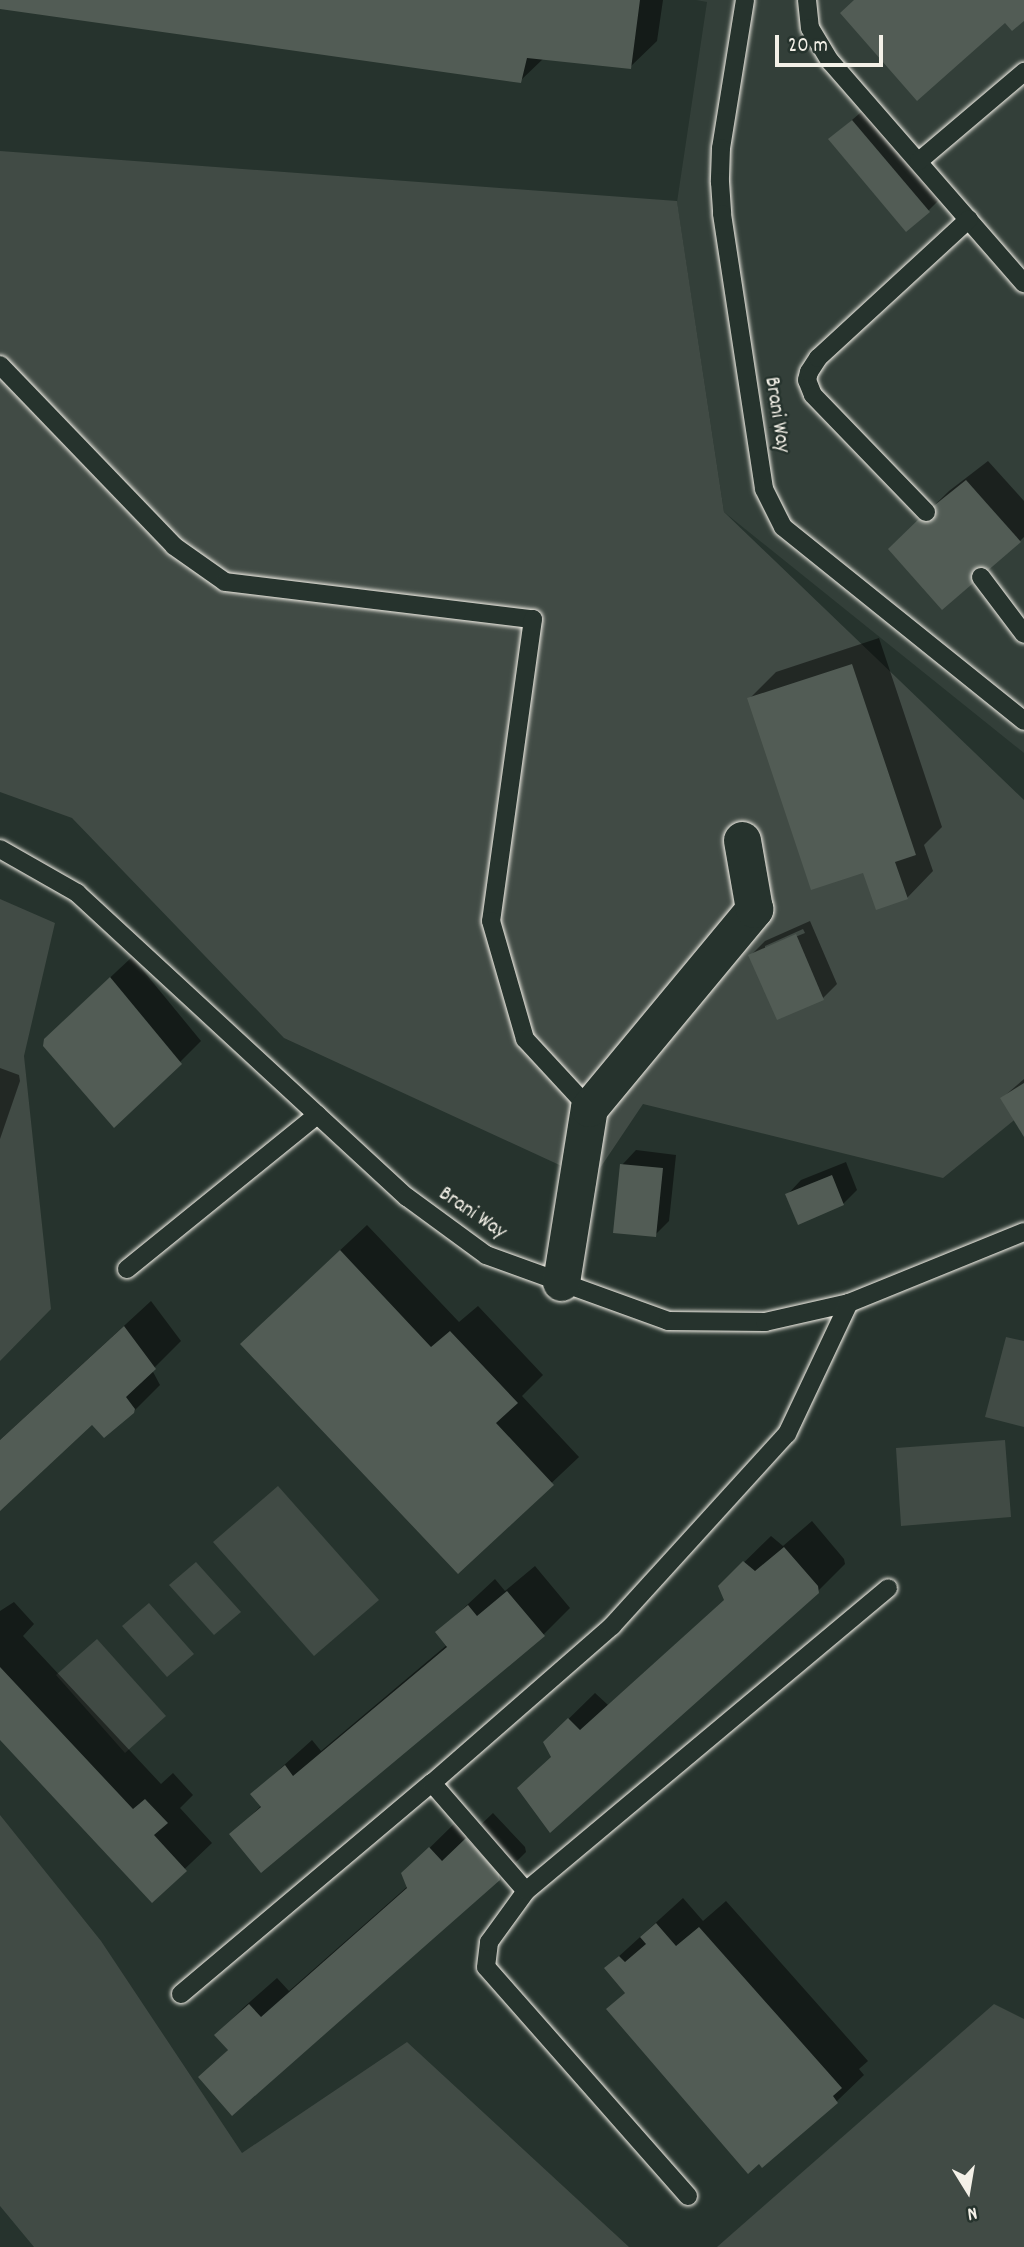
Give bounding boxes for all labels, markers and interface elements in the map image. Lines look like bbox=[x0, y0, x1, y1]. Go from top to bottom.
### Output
scale bar bbox=[779, 21, 888, 65]
text: 20 m bbox=[788, 32, 828, 62]
street label: Brani Way bbox=[758, 375, 794, 455]
street label: Brani Way bbox=[433, 1182, 511, 1246]
north arrow bbox=[933, 2156, 1003, 2226]
text: N bbox=[965, 2198, 979, 2226]

